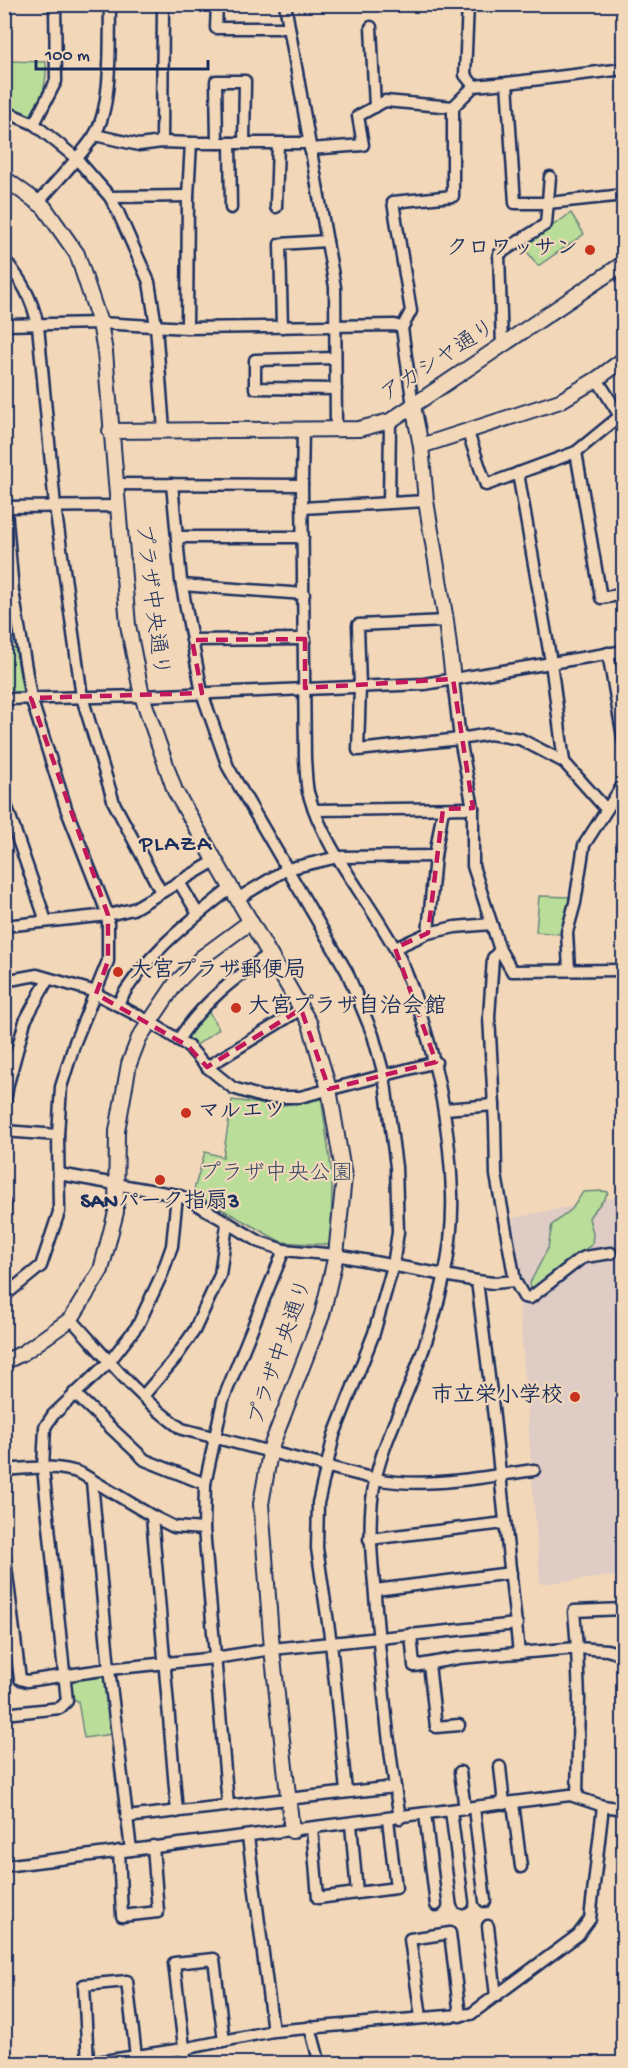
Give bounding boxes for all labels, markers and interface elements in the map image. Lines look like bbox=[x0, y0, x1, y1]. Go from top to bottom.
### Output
scale bar bbox=[36, 33, 208, 71]
text: 100 m bbox=[44, 46, 90, 67]
place label: クロワッサン bbox=[446, 237, 578, 263]
marker: クロワッサン bbox=[583, 243, 597, 257]
street label: アカシヤ通り bbox=[377, 315, 501, 409]
street label: プラザ中央通り bbox=[128, 522, 174, 678]
district label: PLAZA bbox=[138, 831, 213, 860]
place label: 大宮プラザ郵便局 bbox=[130, 957, 306, 985]
marker: 大宮プラザ郵便局 bbox=[111, 965, 125, 979]
place label: 大宮プラザ自治会館 bbox=[248, 993, 446, 1021]
marker: 大宮プラザ自治会館 bbox=[229, 1001, 243, 1015]
place label: マルエツ bbox=[198, 1100, 286, 1126]
marker: マルエツ bbox=[179, 1106, 193, 1120]
park label: プラザ中央公園 bbox=[199, 1160, 353, 1188]
marker: SANパーク指扇3 bbox=[153, 1173, 167, 1187]
place label: SANパーク指扇3 bbox=[81, 1189, 239, 1216]
street label: プラザ中央通り bbox=[243, 1275, 319, 1430]
place label: 市立栄小学校 bbox=[431, 1383, 563, 1410]
marker: 市立栄小学校 bbox=[568, 1390, 582, 1404]

